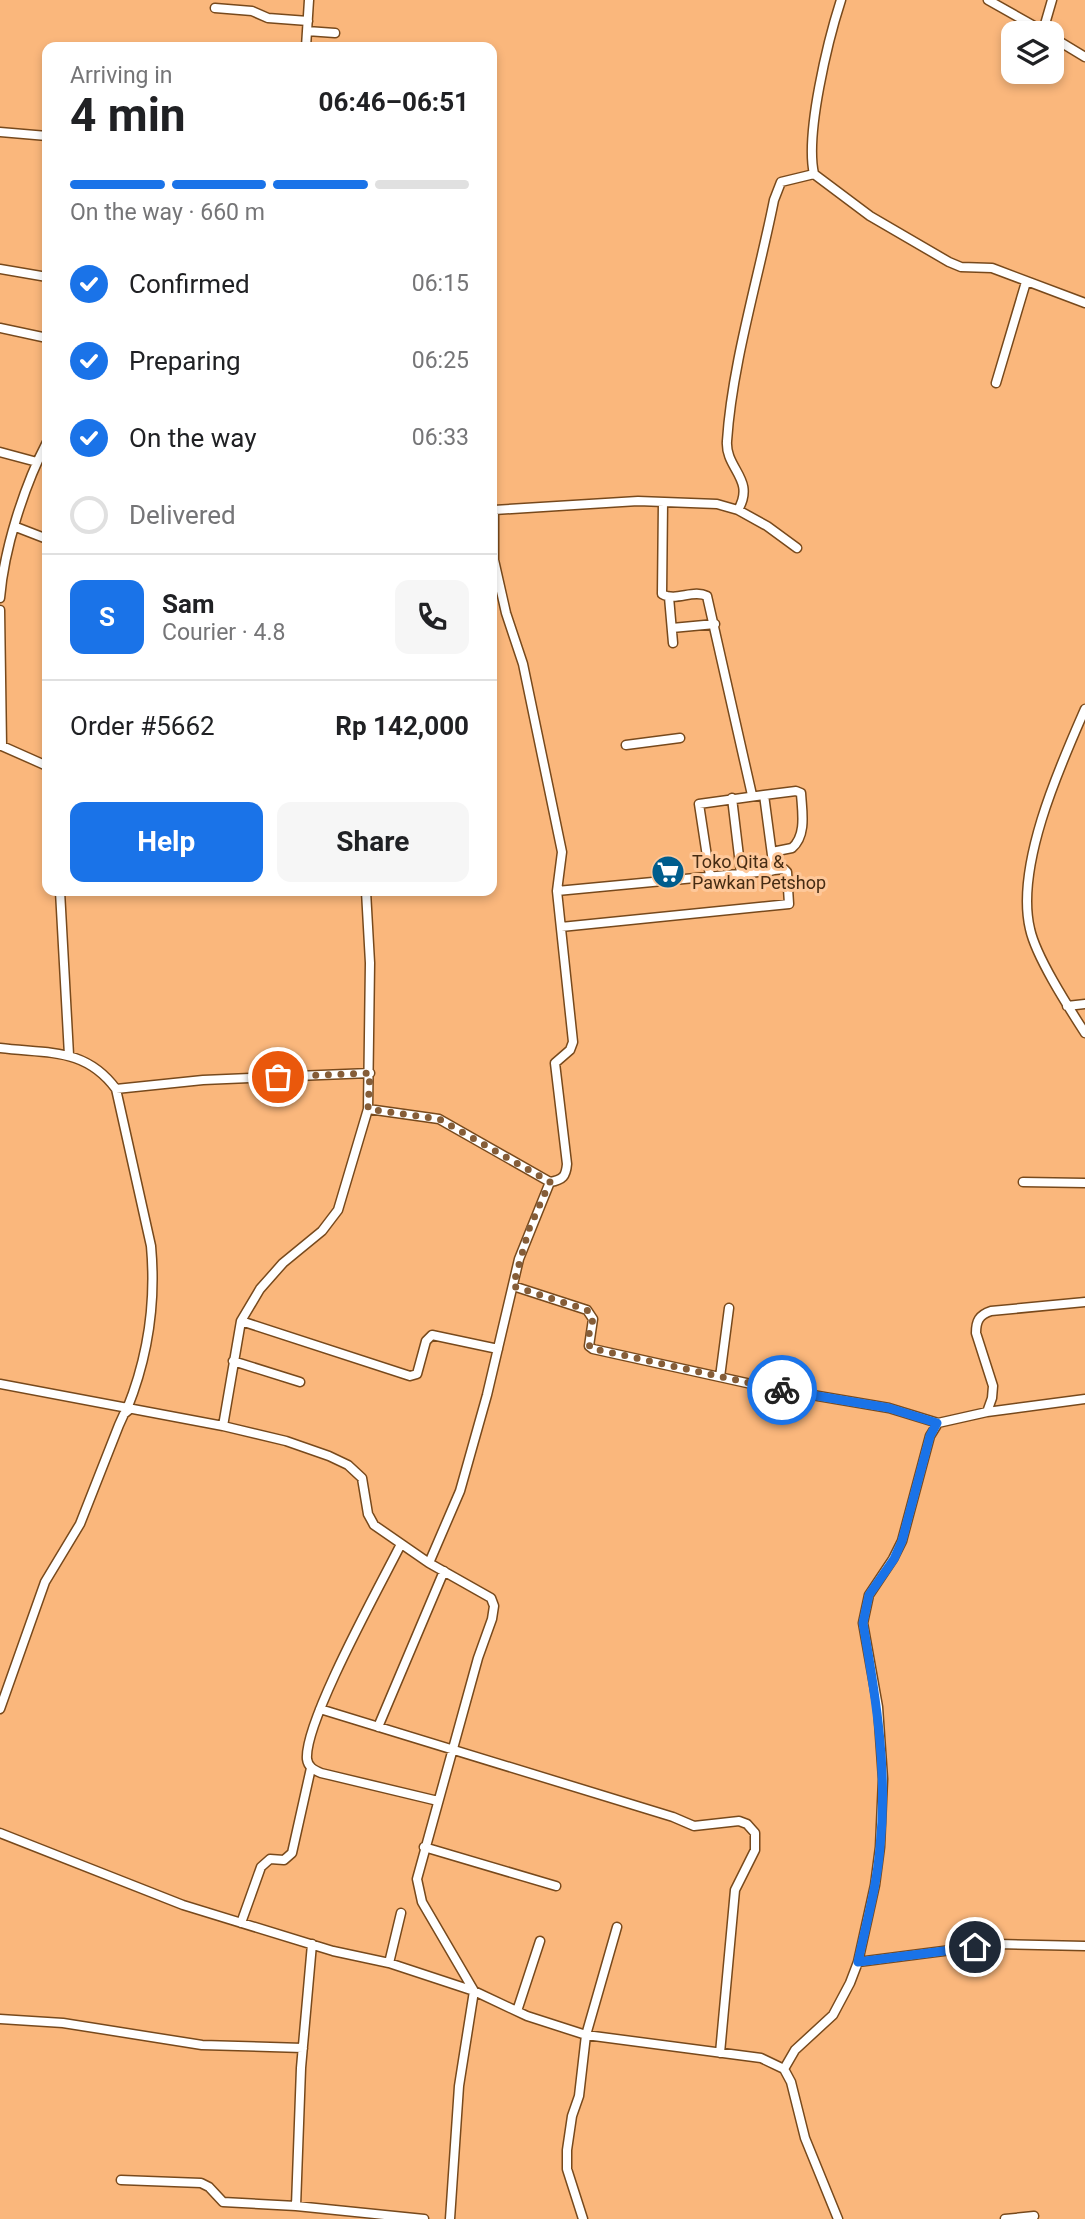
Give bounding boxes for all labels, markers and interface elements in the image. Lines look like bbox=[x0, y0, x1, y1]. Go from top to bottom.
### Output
map controls bbox=[1001, 21, 1064, 84]
button: layers bbox=[1001, 21, 1064, 84]
text: Arriving in bbox=[70, 62, 173, 89]
text: 06:46–06:51 bbox=[319, 87, 469, 117]
text: 4 min bbox=[70, 88, 186, 142]
text: On the way · 660 m bbox=[70, 199, 265, 226]
icon: check bbox=[70, 265, 108, 303]
text: Confirmed bbox=[129, 269, 250, 299]
text: 06:15 bbox=[412, 270, 469, 297]
icon: check bbox=[70, 342, 108, 380]
text: Preparing bbox=[129, 346, 241, 376]
text: 06:25 bbox=[412, 347, 469, 374]
icon: check bbox=[70, 419, 108, 457]
text: On the way bbox=[129, 423, 257, 453]
text: 06:33 bbox=[412, 424, 469, 451]
text: Delivered bbox=[129, 500, 236, 530]
button: phone bbox=[395, 580, 469, 654]
text: Sam bbox=[162, 589, 214, 619]
text: S bbox=[99, 602, 115, 632]
text: Courier · 4.8 bbox=[162, 619, 285, 646]
text: Order #5662 bbox=[70, 711, 215, 741]
text: Rp 142,000 bbox=[335, 711, 469, 741]
button: Help bbox=[70, 802, 263, 882]
button: Share bbox=[277, 802, 469, 882]
place label: Toko Qita & Pawkan Petshop bbox=[692, 851, 826, 893]
supermarket icon: Toko Qita & Pawkan Petshop bbox=[649, 853, 687, 891]
pin bbox=[248, 1047, 308, 1107]
icon: bag bbox=[259, 1058, 297, 1096]
courier bbox=[747, 1355, 817, 1425]
icon: bike bbox=[763, 1371, 801, 1409]
pin bbox=[945, 1917, 1005, 1977]
icon: home bbox=[956, 1928, 994, 1966]

